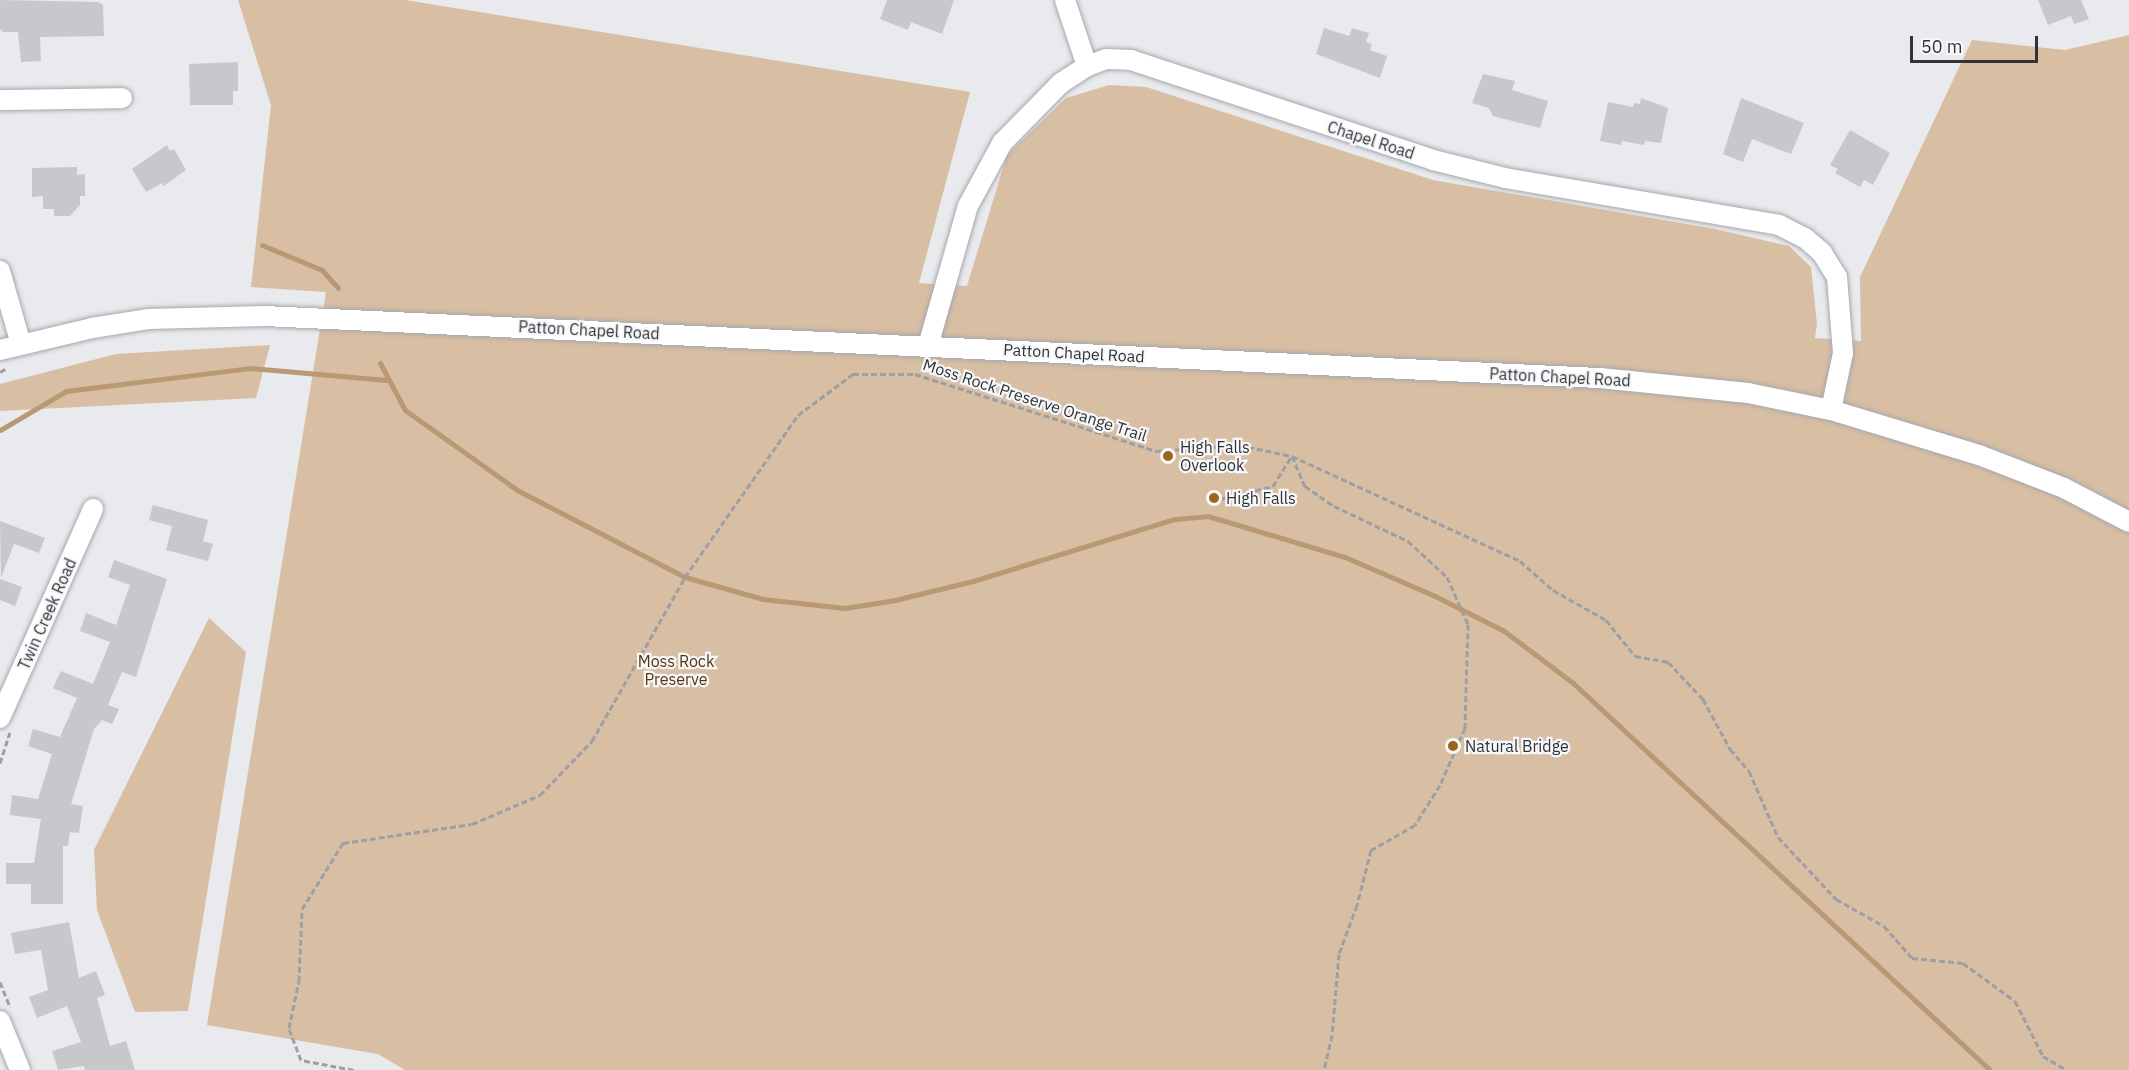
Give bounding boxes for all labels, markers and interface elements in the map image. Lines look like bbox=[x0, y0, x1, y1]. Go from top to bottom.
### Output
scale bar bbox=[1913, 24, 2040, 62]
text: 50 m bbox=[1921, 35, 1963, 58]
street label: Chapel Road bbox=[1325, 117, 1417, 163]
street label: Patton Chapel Road bbox=[518, 317, 660, 343]
street label: Patton Chapel Road bbox=[1003, 340, 1145, 366]
street label: Moss Rock Preserve Orange Trail bbox=[921, 355, 1149, 445]
street label: Patton Chapel Road bbox=[1489, 364, 1631, 390]
place label: High Falls Overlook bbox=[1180, 437, 1250, 475]
marker: High Falls Overlook bbox=[1161, 449, 1175, 463]
place label: High Falls bbox=[1226, 488, 1296, 508]
marker: High Falls bbox=[1207, 491, 1221, 505]
street label: Twin Creek Road bbox=[14, 555, 80, 673]
park label: Moss Rock Preserve bbox=[638, 651, 714, 689]
place label: Natural Bridge bbox=[1465, 736, 1569, 756]
marker: Natural Bridge bbox=[1446, 739, 1460, 753]

